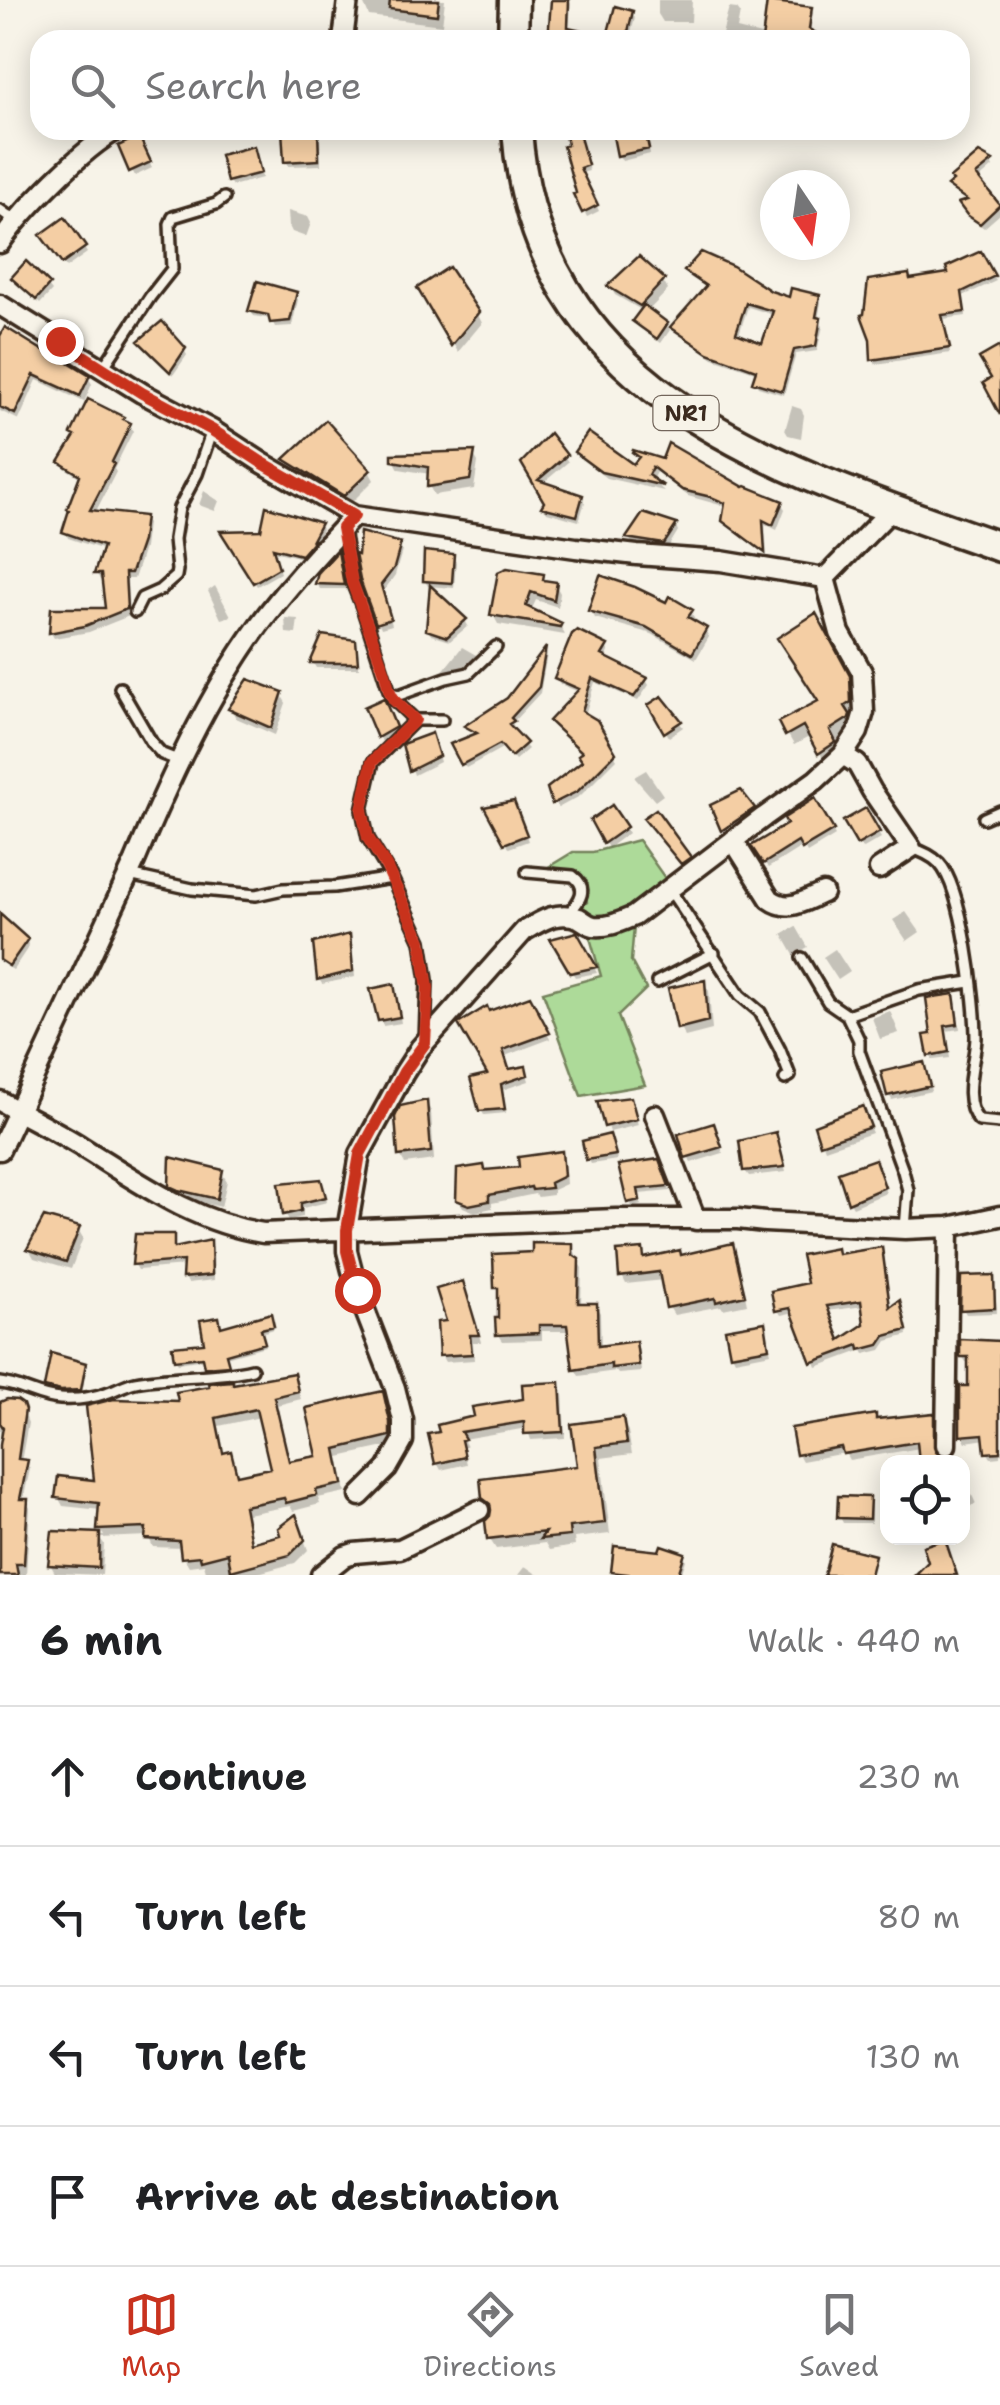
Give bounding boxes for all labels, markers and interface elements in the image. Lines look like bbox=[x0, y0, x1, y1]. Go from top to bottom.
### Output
search box bbox=[30, 30, 970, 140]
icon: search bbox=[65, 58, 120, 113]
text: Search here bbox=[145, 60, 362, 111]
north arrow bbox=[760, 170, 850, 260]
route end bbox=[38, 319, 84, 365]
road number: NR1 bbox=[654, 396, 718, 430]
route start bbox=[335, 1268, 381, 1314]
map controls bbox=[880, 1455, 970, 1545]
button: locate bbox=[880, 1455, 970, 1545]
text: 6 min bbox=[40, 1612, 162, 1668]
text: Walk · 440 m bbox=[747, 1619, 960, 1662]
icon: ahead bbox=[40, 1749, 95, 1804]
text: Continue bbox=[135, 1751, 307, 1802]
text: 230 m bbox=[857, 1755, 960, 1798]
icon: left bbox=[40, 1889, 95, 1944]
text: Turn left bbox=[135, 1891, 307, 1942]
text: 80 m bbox=[877, 1895, 960, 1938]
icon: left bbox=[40, 2029, 95, 2084]
text: Turn left bbox=[135, 2031, 307, 2082]
text: 130 m bbox=[865, 2035, 960, 2078]
icon: arrive bbox=[40, 2169, 95, 2224]
text: Arrive at destination bbox=[135, 2171, 559, 2222]
tab: Map bbox=[121, 2287, 181, 2385]
tab: Directions bbox=[424, 2287, 557, 2385]
tab: Saved bbox=[799, 2287, 879, 2385]

